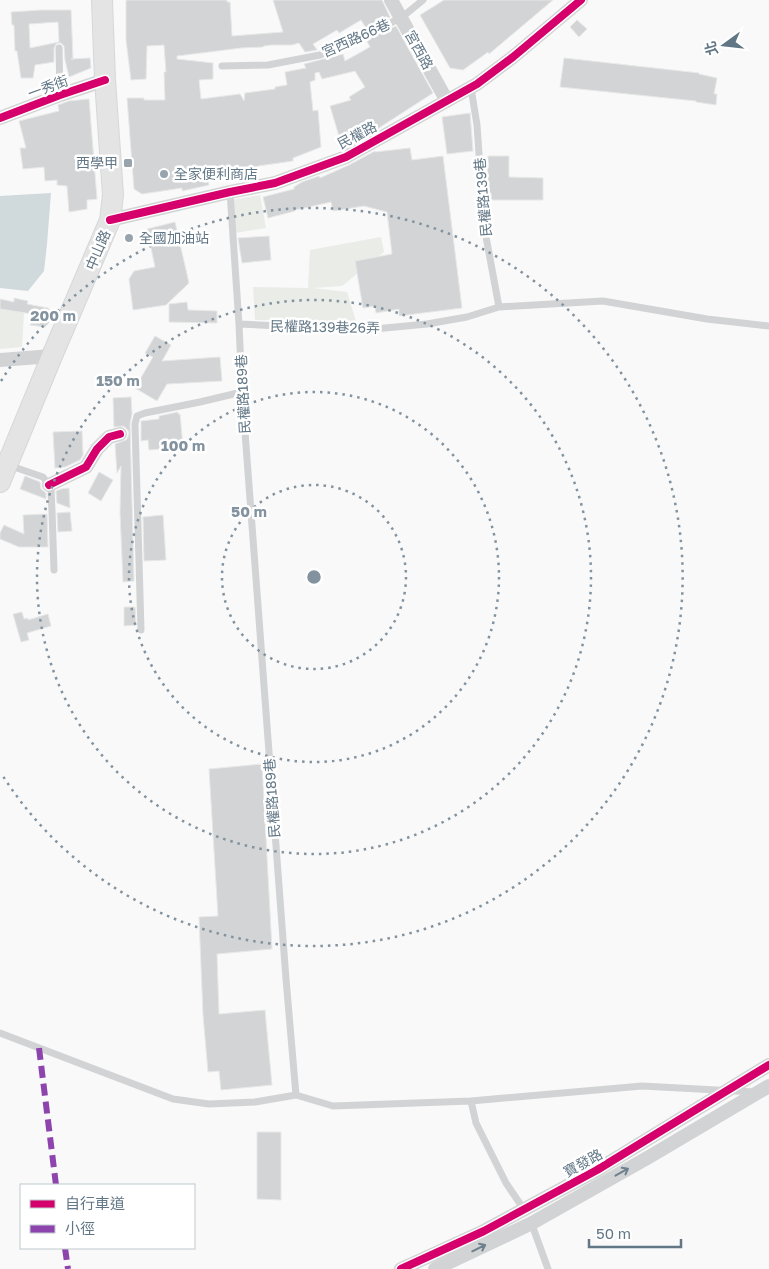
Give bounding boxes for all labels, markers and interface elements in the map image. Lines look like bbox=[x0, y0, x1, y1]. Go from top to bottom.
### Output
street label: 宮西路66巷 bbox=[319, 15, 393, 60]
north arrow bbox=[699, 20, 749, 70]
street label: 宮西路 bbox=[402, 27, 437, 72]
text: 北 bbox=[701, 40, 721, 57]
street label: 一秀街 bbox=[25, 71, 70, 102]
street label: 民權路 bbox=[334, 117, 379, 152]
place label: 西學甲 bbox=[76, 154, 118, 171]
marker: 西學甲 bbox=[122, 157, 134, 169]
street label: 民權路139巷 bbox=[471, 157, 494, 237]
place label: 全家便利商店 bbox=[174, 165, 258, 182]
marker: 全家便利商店 bbox=[158, 168, 170, 180]
street label: 中山路 bbox=[82, 227, 114, 272]
place label: 全國加油站 bbox=[139, 229, 209, 246]
marker: 全國加油站 bbox=[123, 232, 135, 244]
text: 200 m bbox=[30, 306, 76, 324]
street label: 民權路139巷26弄 bbox=[270, 317, 380, 336]
street label: 民權路189巷 bbox=[232, 354, 253, 434]
text: 150 m bbox=[96, 371, 140, 389]
text: 100 m bbox=[161, 436, 205, 454]
text: 50 m bbox=[231, 502, 267, 520]
centre of rings bbox=[305, 568, 323, 586]
street label: 民權路189巷 bbox=[260, 758, 283, 838]
street label: 寶發路 bbox=[560, 1145, 605, 1180]
one-way arrow bbox=[615, 1167, 630, 1177]
legend bbox=[20, 1184, 195, 1249]
text: 自行車道 bbox=[65, 1194, 125, 1212]
scale bar bbox=[589, 1216, 682, 1248]
text: 小徑 bbox=[65, 1219, 95, 1237]
text: 50 m bbox=[596, 1224, 631, 1242]
one-way arrow bbox=[471, 1243, 486, 1252]

